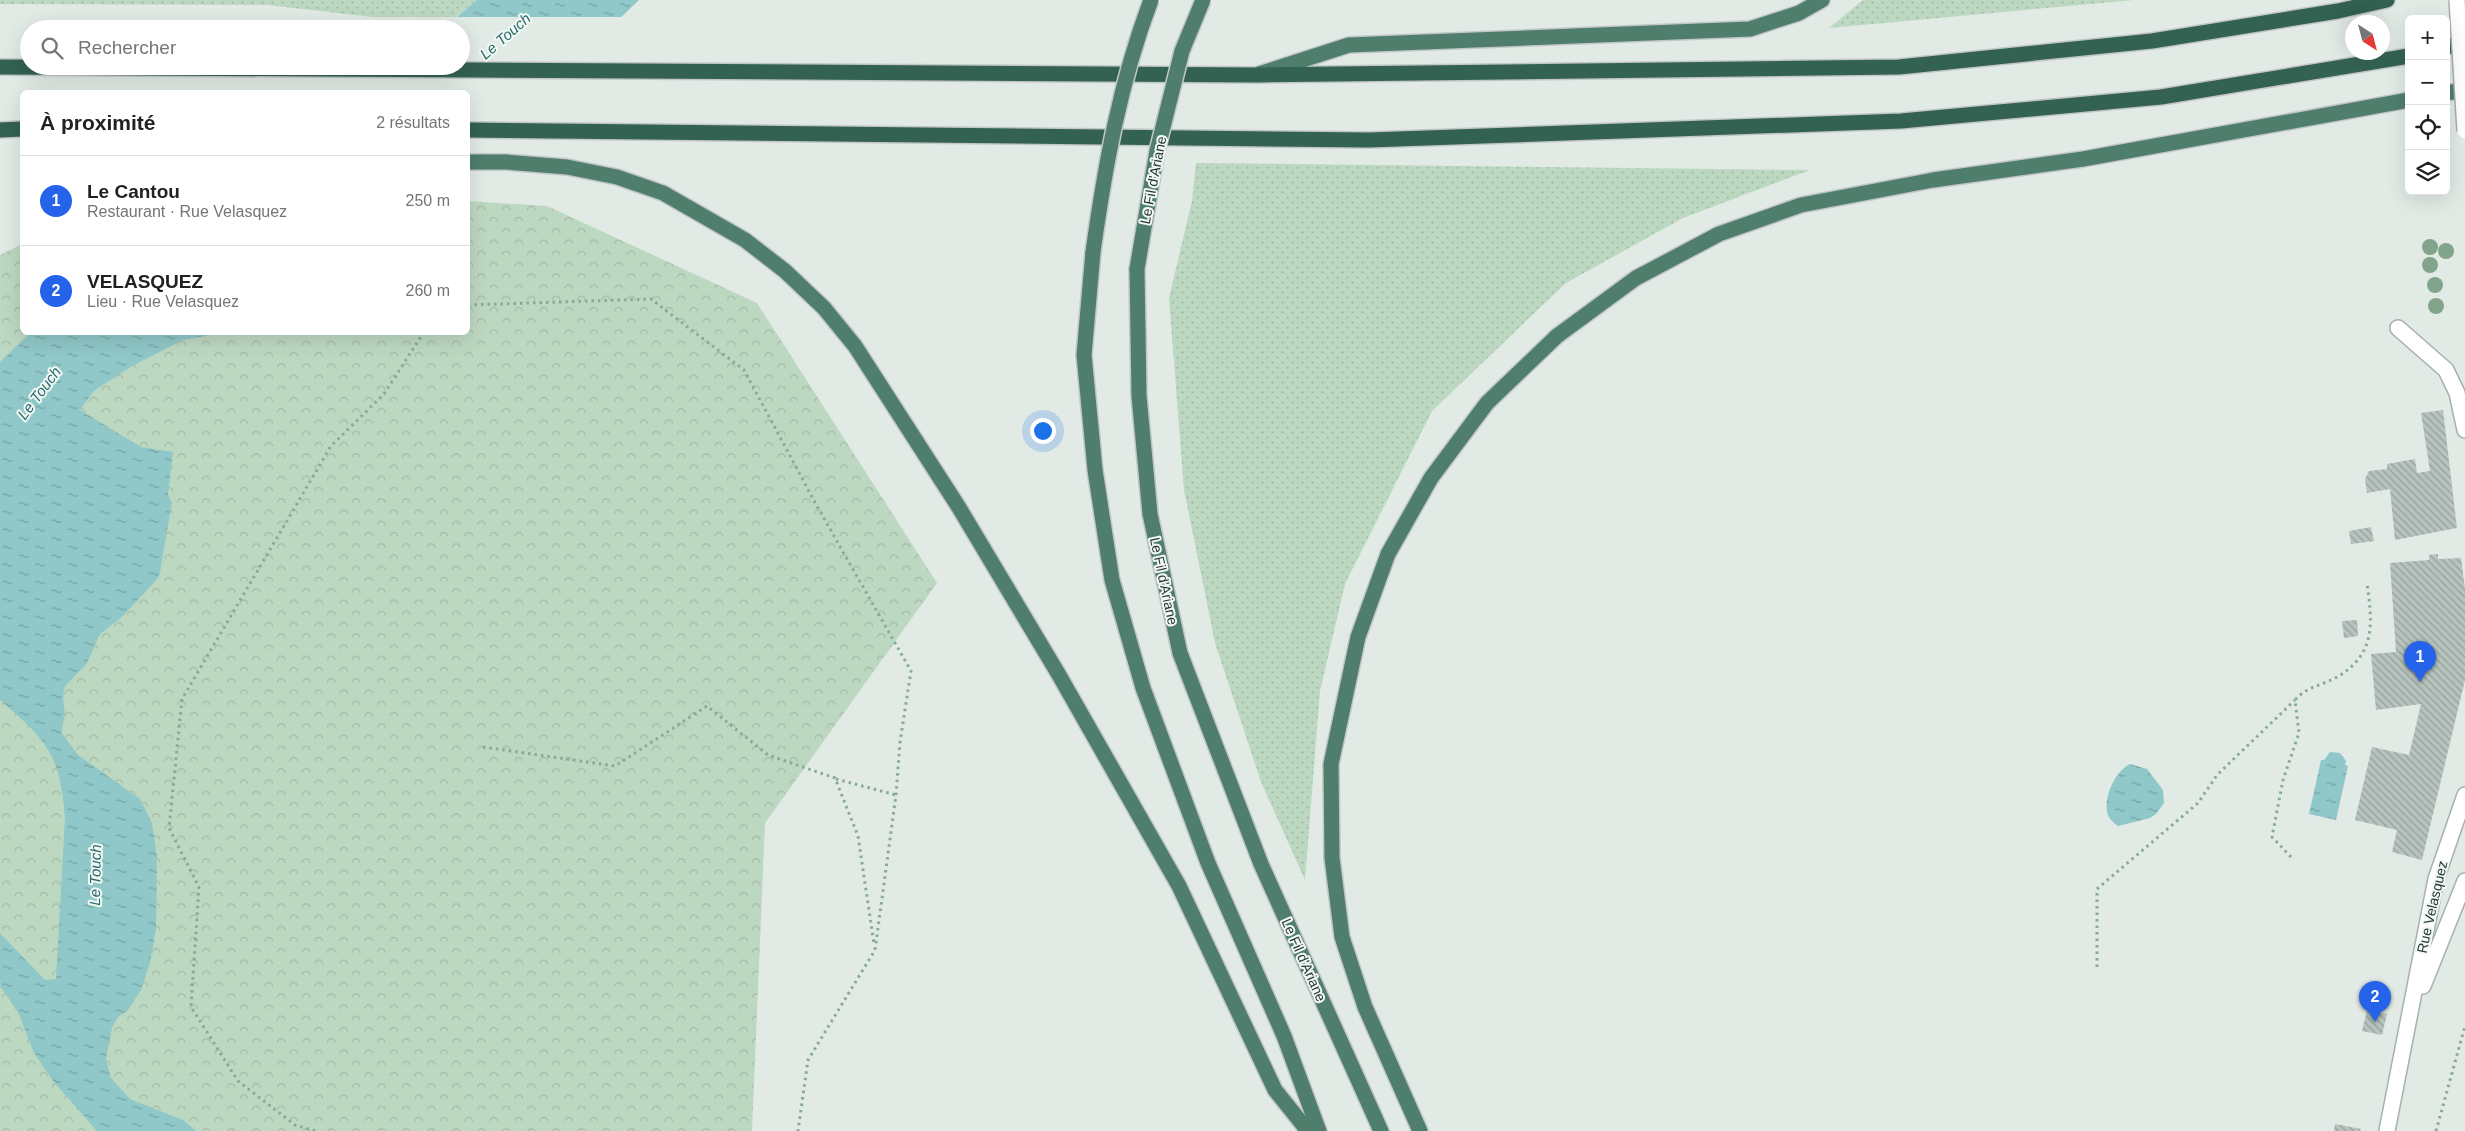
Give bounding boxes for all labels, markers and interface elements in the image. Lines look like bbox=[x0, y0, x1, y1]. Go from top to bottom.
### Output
water label: Le Touch bbox=[476, 10, 534, 62]
north arrow bbox=[2345, 15, 2390, 60]
map controls bbox=[2405, 15, 2450, 195]
button: + bbox=[2405, 15, 2450, 60]
search box bbox=[20, 20, 470, 75]
icon: search bbox=[38, 34, 66, 62]
text: Rechercher bbox=[78, 37, 176, 58]
button: − bbox=[2405, 60, 2450, 105]
button: locate bbox=[2405, 105, 2450, 150]
text: À proximité bbox=[40, 111, 156, 134]
text: 2 résultats bbox=[376, 114, 450, 131]
street label: Le Fil d'Ariane bbox=[1137, 135, 1169, 225]
button: layers bbox=[2405, 150, 2450, 195]
text: Le Cantou bbox=[87, 181, 180, 202]
text: 1 bbox=[52, 192, 60, 209]
text: 250 m bbox=[406, 192, 450, 209]
text: Restaurant · Rue Velasquez bbox=[87, 203, 287, 220]
text: VELASQUEZ bbox=[87, 271, 203, 292]
text: 2 bbox=[52, 282, 60, 299]
text: 260 m bbox=[406, 282, 450, 299]
text: Lieu · Rue Velasquez bbox=[87, 293, 239, 310]
water label: Le Touch bbox=[14, 363, 64, 423]
your location bbox=[1030, 418, 1056, 444]
street label: Le Fil d'Ariane bbox=[1147, 536, 1181, 626]
pin: 1 bbox=[2404, 641, 2436, 682]
water label: Le Touch bbox=[86, 844, 104, 906]
street label: Rue Velasquez bbox=[2414, 859, 2450, 955]
street label: Le Fil d'Ariane bbox=[1279, 916, 1330, 1004]
pin: 2 bbox=[2359, 981, 2391, 1022]

